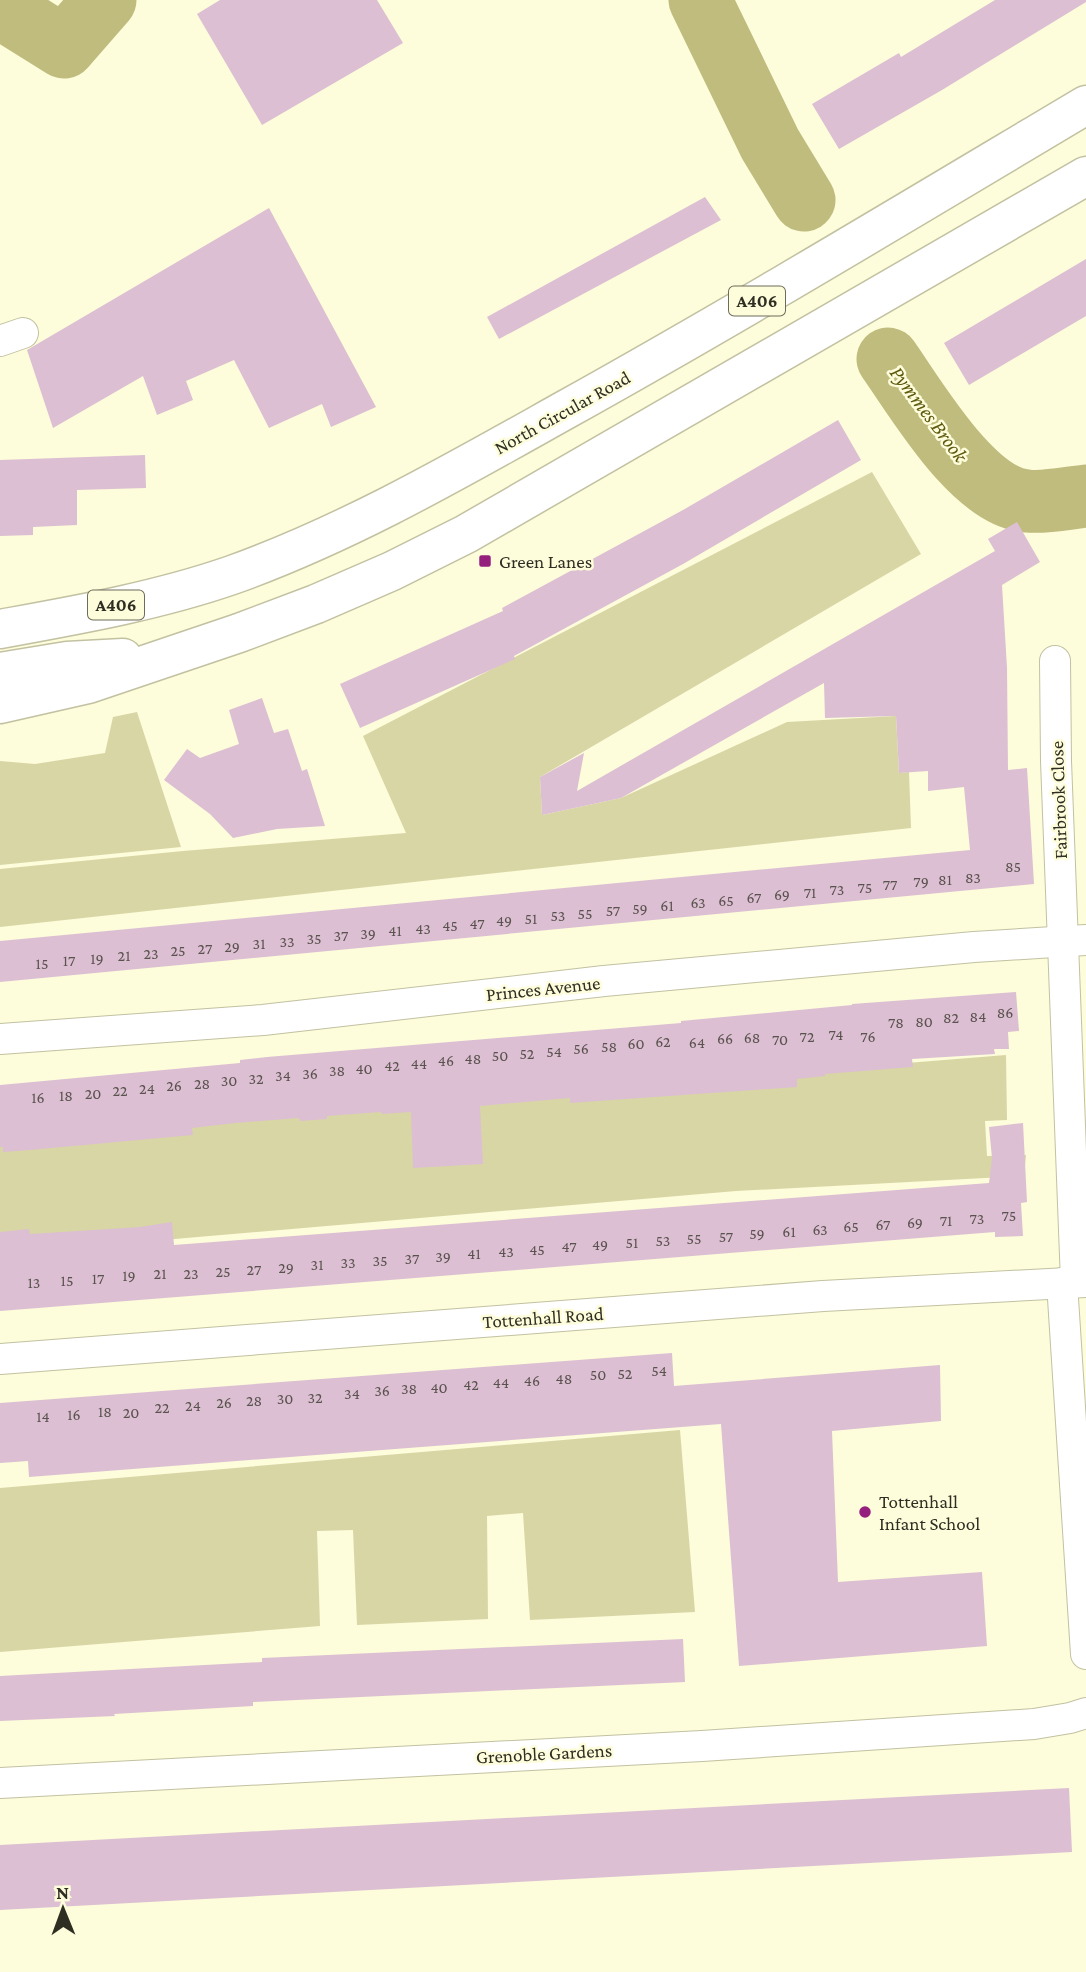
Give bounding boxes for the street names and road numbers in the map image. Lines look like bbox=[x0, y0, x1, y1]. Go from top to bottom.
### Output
road number: A406 bbox=[729, 286, 785, 316]
street label: North Circular Road bbox=[491, 366, 634, 458]
road number: A406 bbox=[88, 590, 144, 620]
street label: Fairbrook Close bbox=[1046, 740, 1071, 860]
street label: Princes Avenue bbox=[485, 972, 601, 1005]
street label: Tottenhall Road bbox=[482, 1303, 604, 1332]
street label: Grenoble Gardens bbox=[475, 1739, 613, 1768]

